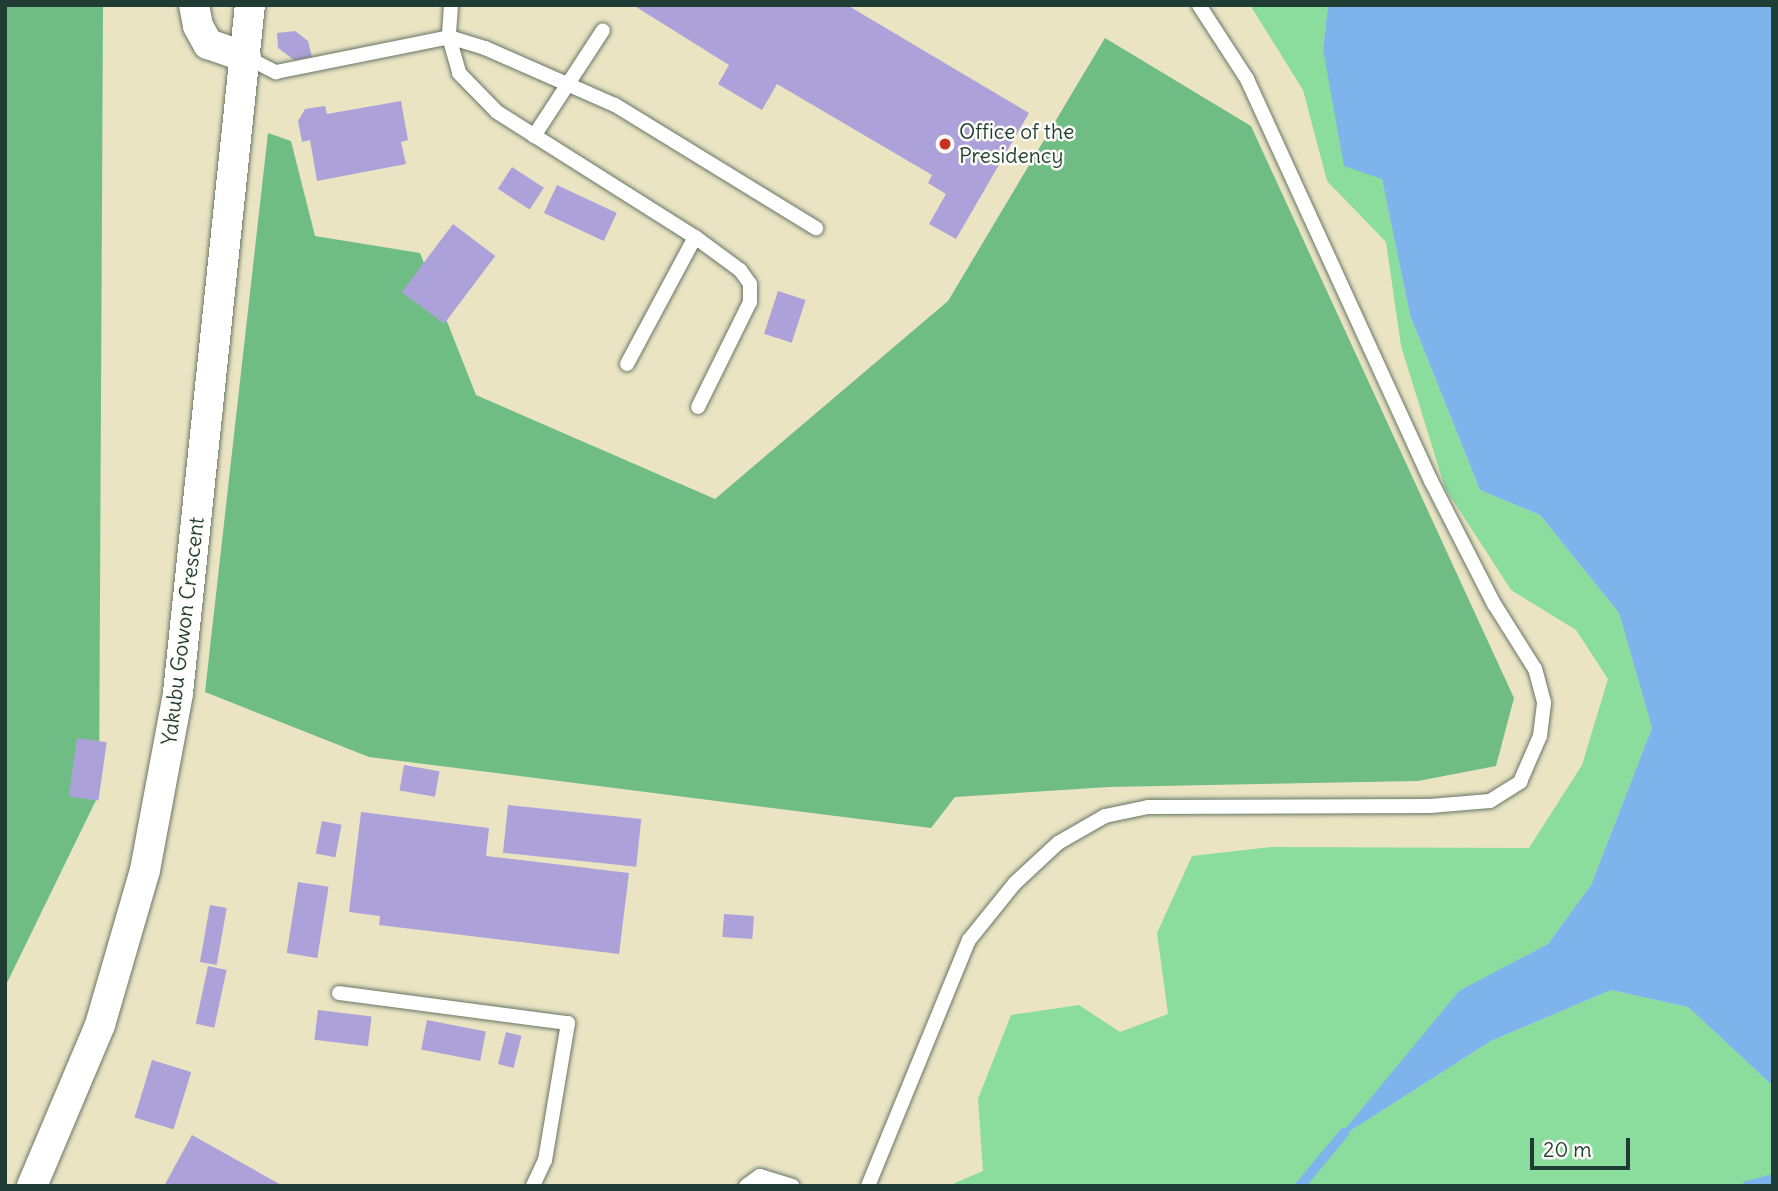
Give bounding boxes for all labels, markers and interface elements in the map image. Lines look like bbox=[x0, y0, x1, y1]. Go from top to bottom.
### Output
place label: Office of the Presidency bbox=[959, 119, 1074, 169]
marker: Office of the Presidency bbox=[937, 136, 953, 152]
street label: Yakubu Gowon Crescent bbox=[157, 516, 209, 746]
scale bar bbox=[1533, 1124, 1633, 1168]
text: 20 m bbox=[1543, 1136, 1592, 1163]

